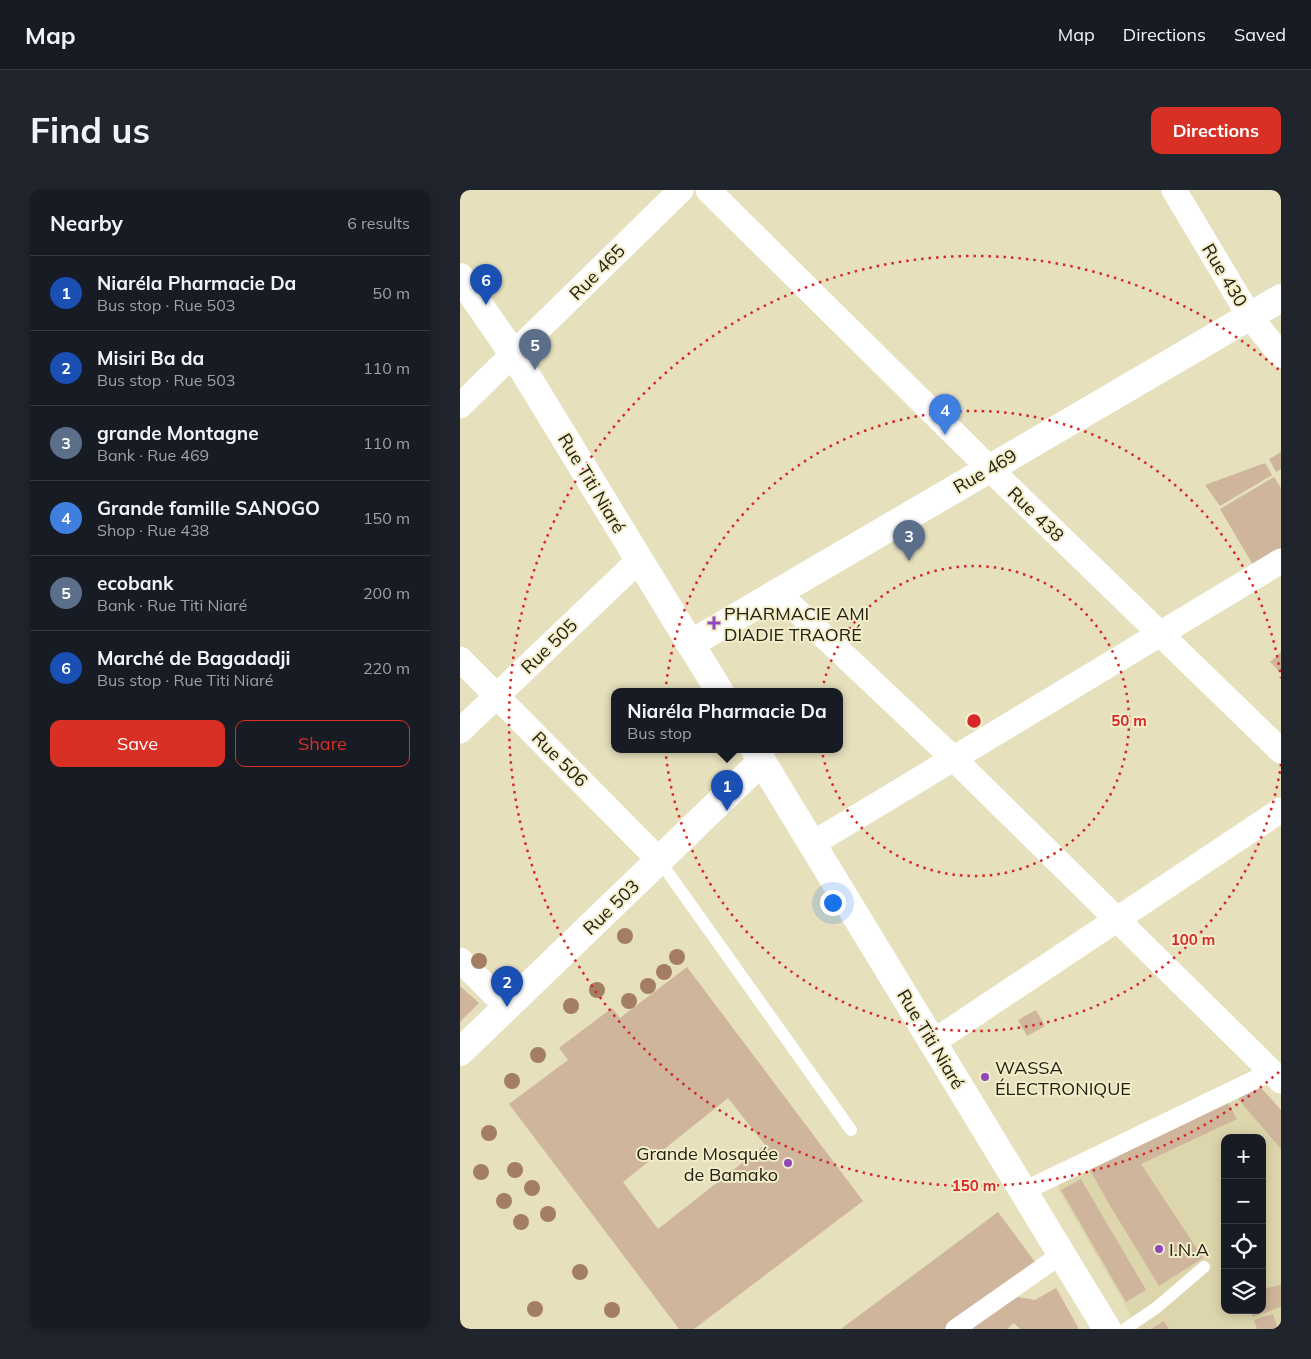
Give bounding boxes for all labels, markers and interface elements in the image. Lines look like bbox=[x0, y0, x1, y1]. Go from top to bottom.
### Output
text: Map bbox=[25, 20, 76, 50]
text: Map bbox=[1058, 23, 1095, 46]
text: Directions bbox=[1123, 23, 1206, 46]
text: Saved bbox=[1234, 23, 1286, 46]
button: Directions bbox=[1151, 107, 1281, 154]
text: Find us bbox=[30, 108, 150, 152]
text: Nearby bbox=[50, 210, 123, 236]
text: 6 results bbox=[347, 213, 410, 233]
street label: Rue 465 bbox=[564, 239, 630, 305]
street label: Rue 430 bbox=[1197, 239, 1253, 311]
pin: 6 bbox=[470, 264, 502, 305]
text: Niaréla Pharmacie Da bbox=[97, 271, 296, 295]
text: 1 bbox=[61, 283, 71, 303]
text: 50 m bbox=[373, 283, 410, 303]
text: Bus stop · Rue 503 bbox=[97, 295, 235, 315]
pin: 5 bbox=[519, 329, 551, 370]
text: Misiri Ba da bbox=[97, 346, 204, 370]
text: 2 bbox=[61, 358, 71, 378]
text: 110 m bbox=[363, 358, 410, 378]
text: Bus stop · Rue 503 bbox=[97, 370, 235, 390]
pin: 4 bbox=[929, 394, 961, 435]
text: grande Montagne bbox=[97, 421, 259, 445]
street label: Rue Titi Niaré bbox=[553, 429, 631, 537]
text: 3 bbox=[61, 433, 71, 453]
text: 110 m bbox=[363, 433, 410, 453]
street label: Rue 469 bbox=[949, 444, 1021, 498]
text: Bank · Rue 469 bbox=[97, 445, 209, 465]
street label: Rue 438 bbox=[1003, 482, 1069, 546]
text: Grande famille SANOGO bbox=[97, 496, 320, 520]
text: 4 bbox=[61, 508, 71, 528]
text: 150 m bbox=[363, 508, 410, 528]
text: Shop · Rue 438 bbox=[97, 520, 209, 540]
pin: 3 bbox=[893, 520, 925, 561]
text: ecobank bbox=[97, 571, 174, 595]
text: 5 bbox=[61, 583, 71, 603]
text: 200 m bbox=[363, 583, 410, 603]
text: Bank · Rue Titi Niaré bbox=[97, 595, 247, 615]
place label: PHARMACIE AMI DIADIE TRAORÉ bbox=[724, 602, 869, 646]
street label: Rue 505 bbox=[516, 613, 582, 678]
marker: PHARMACIE AMI DIADIE TRAORÉ bbox=[708, 617, 720, 629]
text: Marché de Bagadadji bbox=[97, 646, 290, 670]
text: 6 bbox=[61, 658, 71, 678]
text: 220 m bbox=[363, 658, 410, 678]
text: Bus stop · Rue Titi Niaré bbox=[97, 670, 273, 690]
popup bbox=[611, 688, 843, 753]
text: Niaréla Pharmacie Da bbox=[627, 699, 827, 723]
text: 50 m bbox=[1111, 711, 1147, 730]
centre of rings bbox=[965, 712, 983, 730]
button: Save bbox=[50, 720, 225, 767]
button: Share bbox=[235, 720, 410, 767]
text: Bus stop bbox=[627, 723, 692, 743]
street label: Rue 506 bbox=[527, 726, 593, 792]
pin: 1 bbox=[711, 770, 743, 811]
street label: Rue 503 bbox=[578, 875, 644, 939]
your location bbox=[820, 890, 846, 916]
text: 100 m bbox=[1171, 930, 1215, 949]
pin: 2 bbox=[491, 966, 523, 1007]
street label: Rue Titi Niaré bbox=[892, 985, 970, 1093]
place label: WASSA ÉLECTRONIQUE bbox=[995, 1056, 1131, 1100]
marker: WASSA ÉLECTRONIQUE bbox=[979, 1071, 991, 1083]
map controls bbox=[1221, 1134, 1266, 1314]
button: + bbox=[1221, 1134, 1266, 1179]
place label: Grande Mosquée de Bamako bbox=[636, 1142, 778, 1186]
marker: Grande Mosquée de Bamako bbox=[782, 1157, 794, 1169]
text: 150 m bbox=[952, 1176, 996, 1195]
button: − bbox=[1221, 1179, 1266, 1224]
button: locate bbox=[1221, 1224, 1266, 1269]
place label: I.N.A bbox=[1169, 1238, 1209, 1261]
marker: I.N.A bbox=[1153, 1243, 1165, 1255]
button: layers bbox=[1221, 1269, 1266, 1314]

